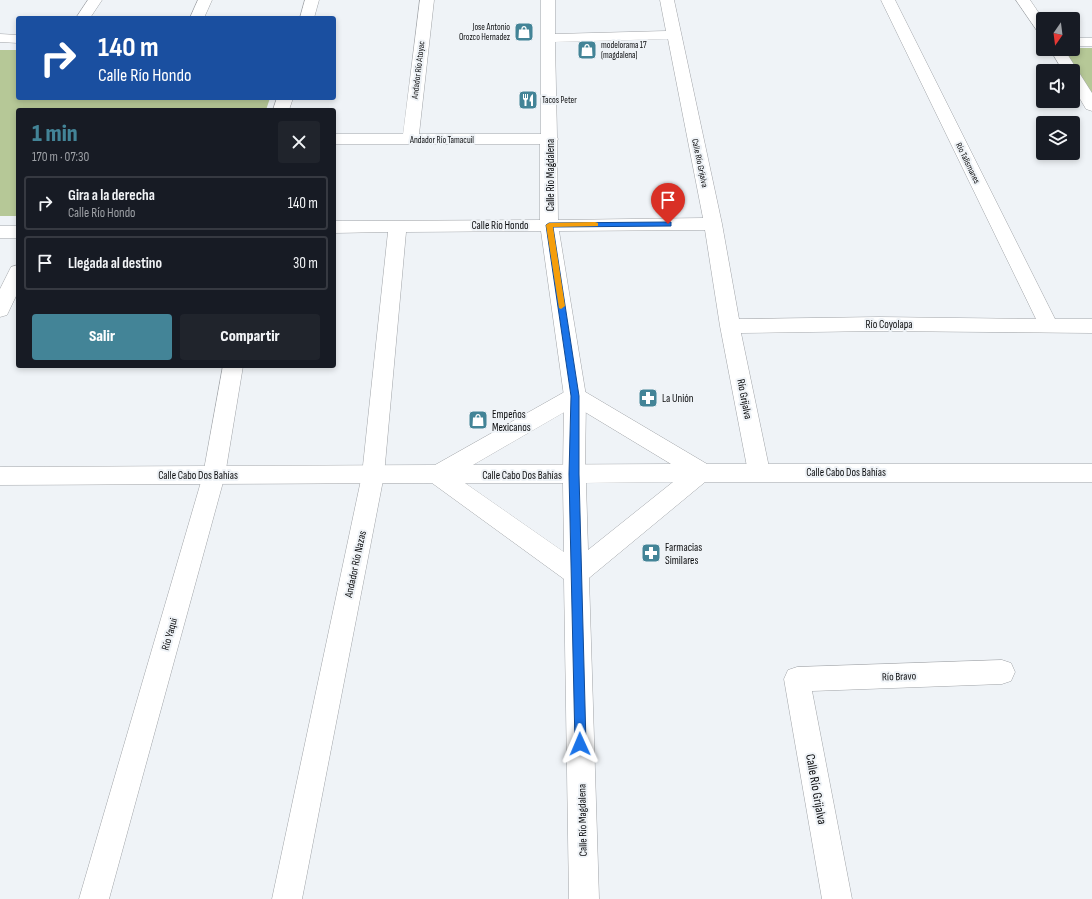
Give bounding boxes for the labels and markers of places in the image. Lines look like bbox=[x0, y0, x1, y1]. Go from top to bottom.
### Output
shop icon: Jose Antonio Orozco Hernadez bbox=[513, 21, 535, 43]
place label: Jose Antonio Orozco Hernadez bbox=[459, 22, 511, 43]
shop icon: modelorama 17 (magdalena) bbox=[576, 39, 598, 61]
place label: modelorama 17 (magdalena) bbox=[601, 40, 647, 61]
restaurant icon: Tacos Peter bbox=[517, 89, 539, 111]
place label: Tacos Peter bbox=[542, 95, 577, 106]
pin bbox=[651, 183, 685, 224]
pharmacy icon: La Unión bbox=[637, 387, 659, 409]
place label: La Unión bbox=[662, 392, 694, 405]
place label: Empeños Mexicanos bbox=[492, 408, 531, 434]
shop icon: Empeños Mexicanos bbox=[467, 409, 489, 431]
place label: Farmacias Similares bbox=[665, 541, 702, 567]
pharmacy icon: Farmacias Similares bbox=[640, 542, 662, 564]

